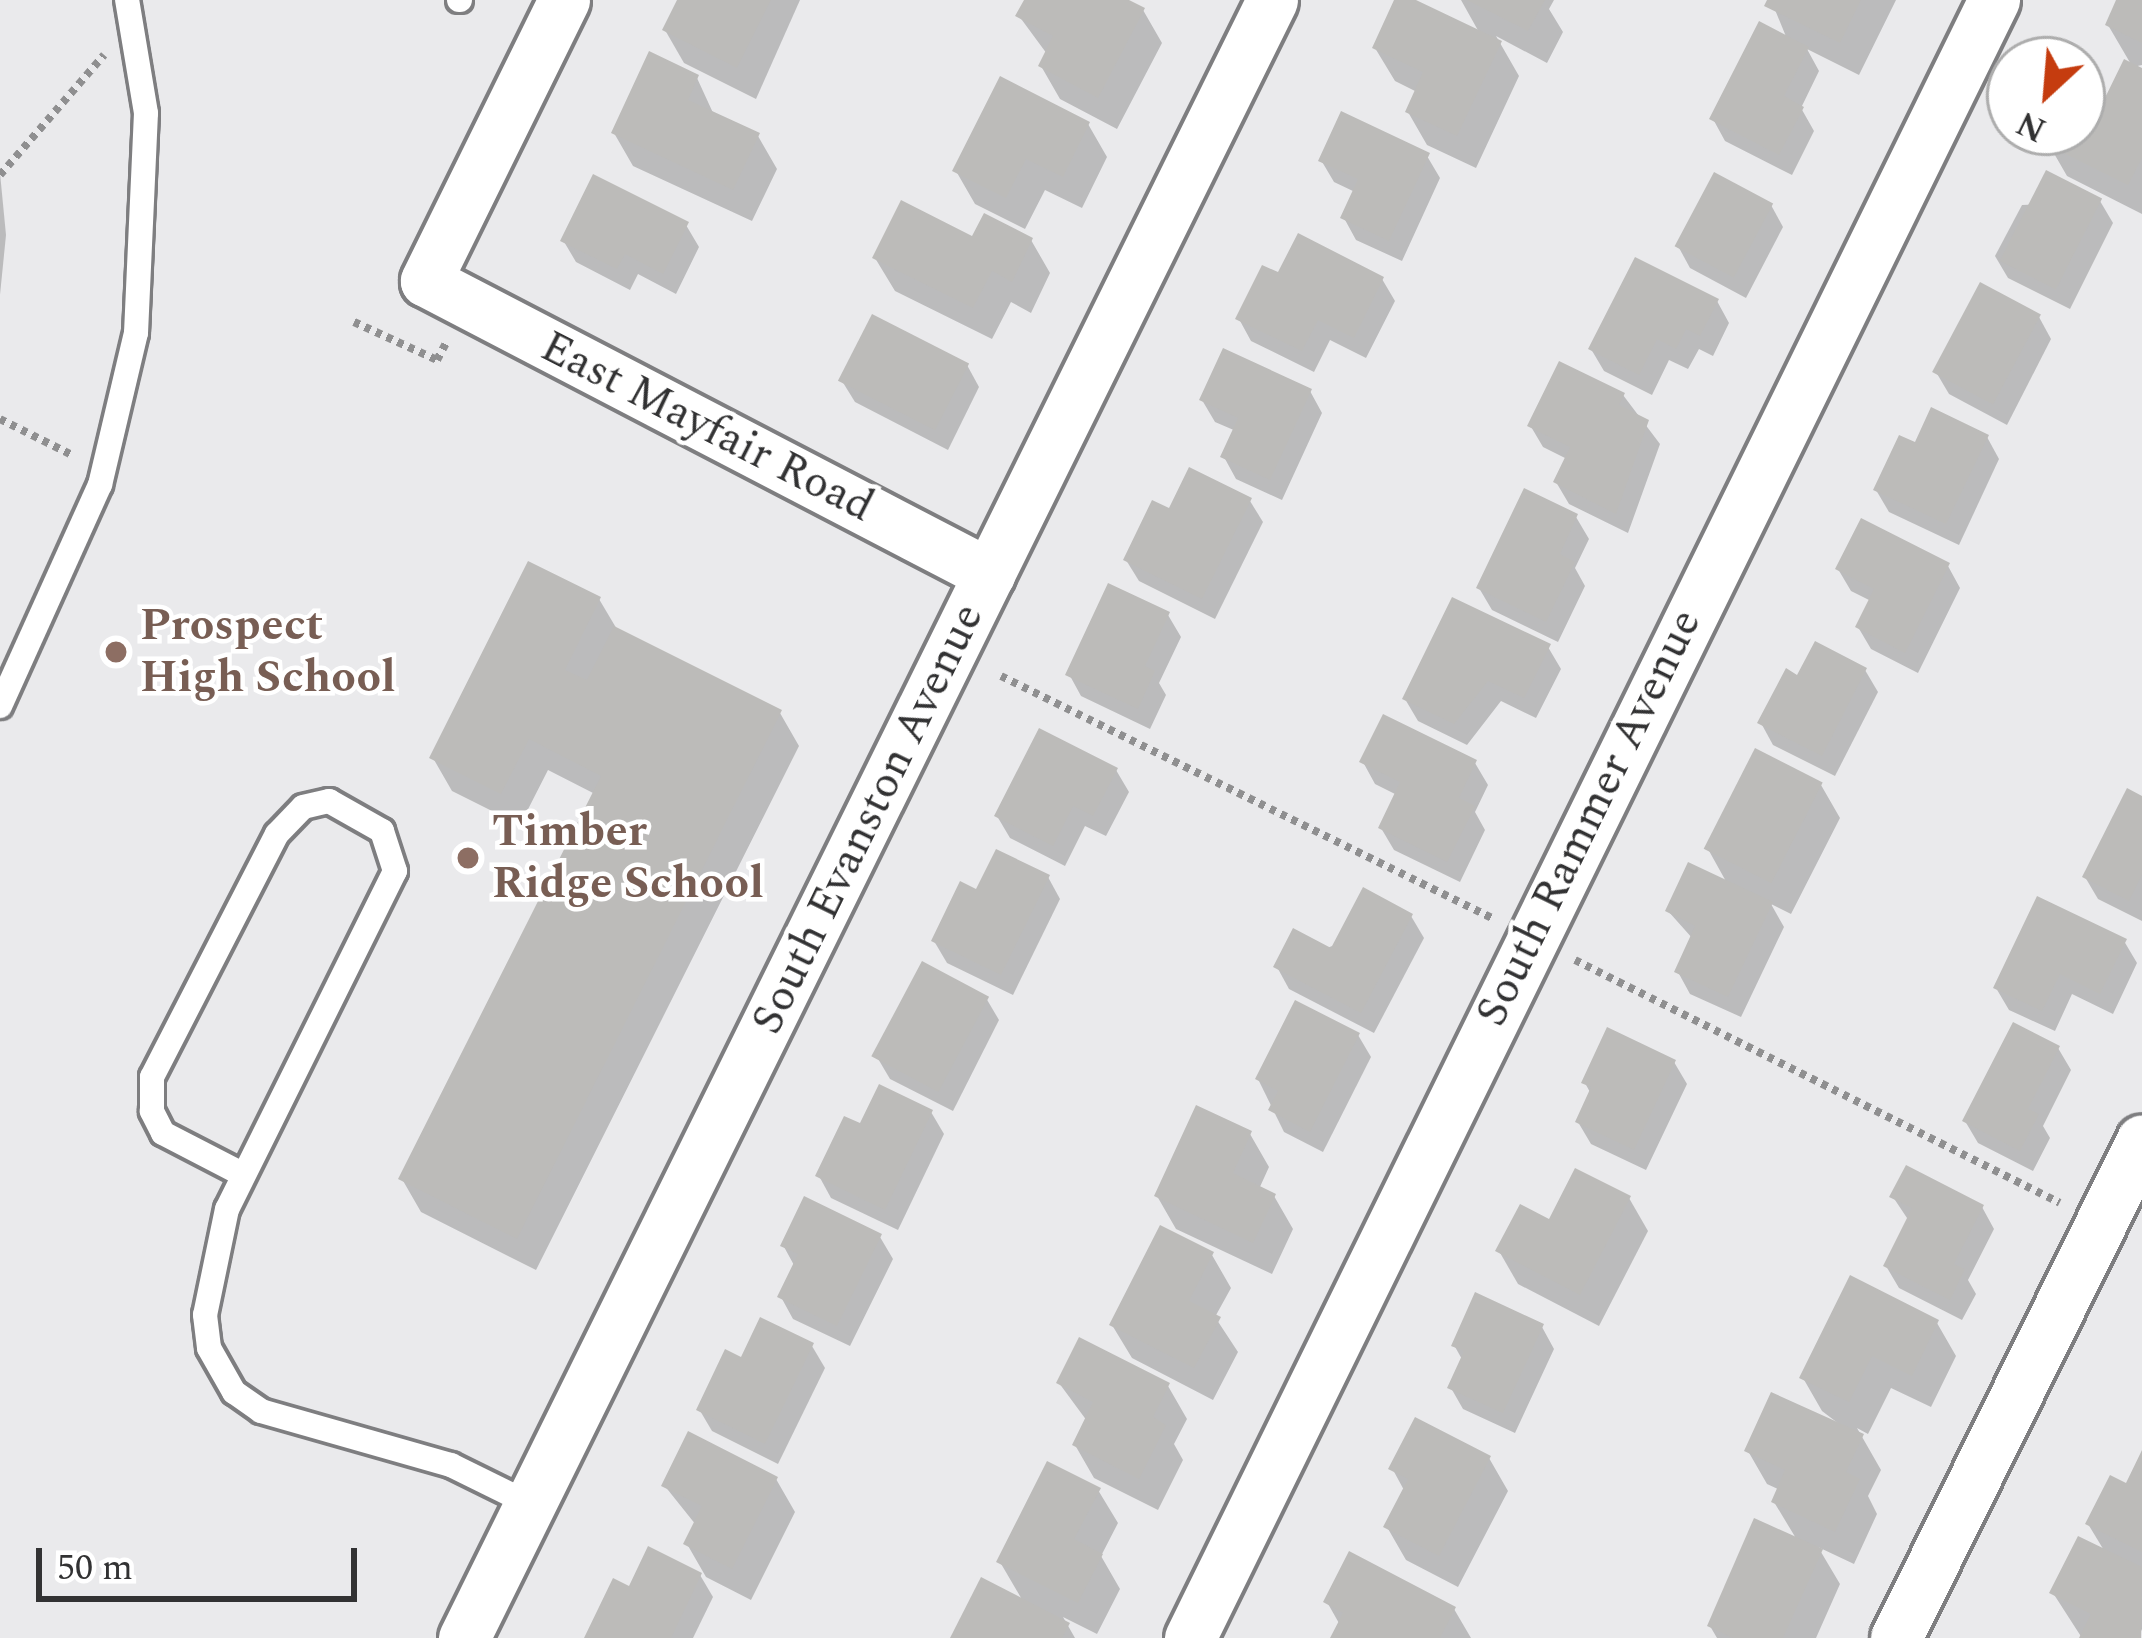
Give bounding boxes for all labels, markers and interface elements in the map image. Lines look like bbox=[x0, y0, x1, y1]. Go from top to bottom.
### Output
north arrow bbox=[1986, 36, 2106, 156]
text: N bbox=[2008, 97, 2055, 154]
street label: East Mayfair Road bbox=[532, 320, 882, 534]
street label: South Evanston Avenue bbox=[740, 595, 996, 1043]
place label: Prospect High School bbox=[140, 599, 396, 705]
street label: South Rammer Avenue bbox=[1465, 601, 1713, 1035]
marker: Prospect High School bbox=[103, 639, 129, 665]
place label: Timber Ridge School bbox=[492, 805, 764, 911]
marker: Timber Ridge School bbox=[455, 845, 481, 871]
scale bar bbox=[42, 1524, 363, 1598]
text: 50 m bbox=[57, 1541, 133, 1596]

